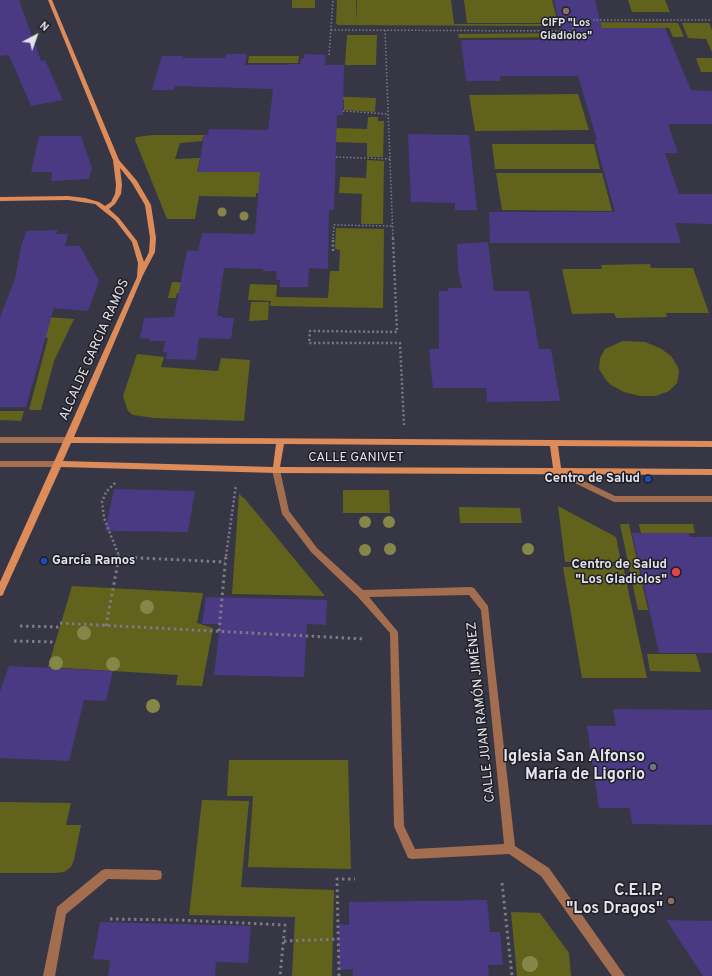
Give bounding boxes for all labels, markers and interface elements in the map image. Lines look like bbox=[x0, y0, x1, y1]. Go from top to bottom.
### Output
marker: CIFP "Los Gladiolos" bbox=[561, 6, 571, 16]
north arrow bbox=[16, 16, 56, 56]
place label: CIFP "Los Gladiolos" bbox=[540, 17, 592, 43]
text: N bbox=[36, 19, 51, 35]
street label: ALCALDE GARCIA RAMOS bbox=[57, 277, 133, 423]
street label: CALLE GANIVET bbox=[308, 450, 404, 466]
place label: Centro de Salud bbox=[545, 471, 640, 487]
marker: Centro de Salud bbox=[643, 474, 653, 484]
place label: García Ramos bbox=[52, 553, 136, 569]
marker: García Ramos bbox=[39, 556, 49, 566]
place label: Centro de Salud "Los Gladiolos" bbox=[572, 557, 667, 588]
marker: Centro de Salud "Los Gladiolos" bbox=[670, 566, 682, 578]
street label: CALLE JUAN RAMÓN JIMÉNEZ bbox=[465, 621, 499, 803]
place label: Iglesia San Alfonso María de Ligorio bbox=[503, 748, 645, 786]
marker: Iglesia San Alfonso María de Ligorio bbox=[648, 762, 658, 772]
place label: C.E.I.P. "Los Dragos" bbox=[566, 882, 663, 920]
marker: C.E.I.P. "Los Dragos" bbox=[666, 896, 676, 906]

